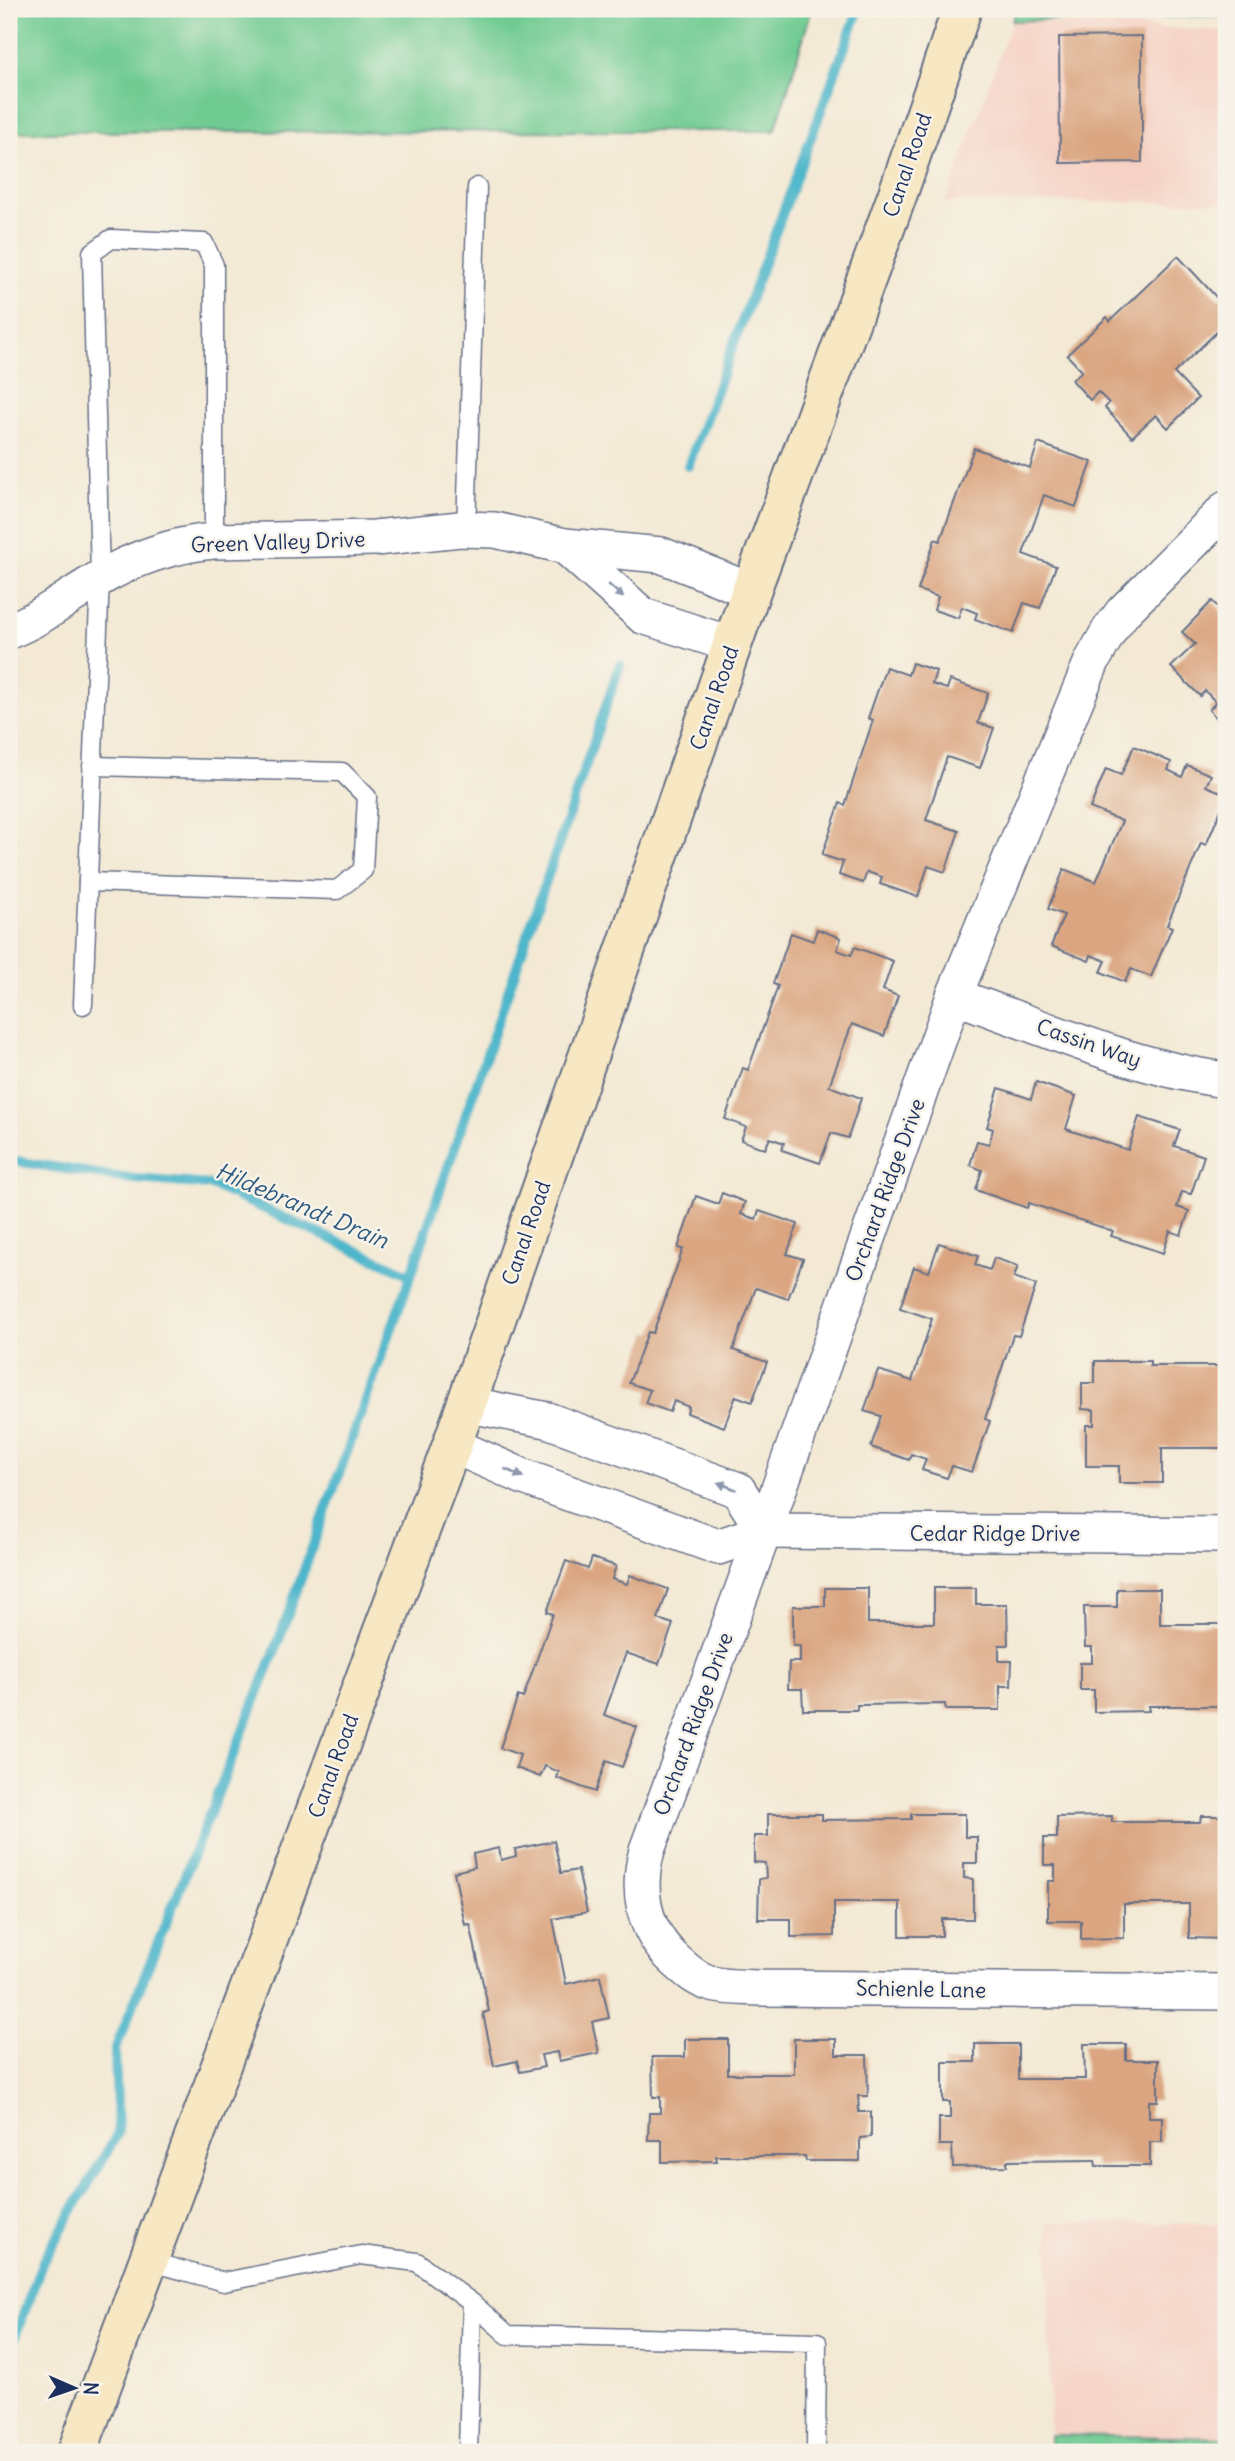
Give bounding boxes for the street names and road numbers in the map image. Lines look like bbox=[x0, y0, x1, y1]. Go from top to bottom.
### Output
street label: Canal Road bbox=[877, 109, 937, 221]
street label: Green Valley Drive bbox=[190, 525, 366, 559]
street label: Canal Road bbox=[684, 642, 744, 754]
street label: Cassin Way bbox=[1033, 1013, 1145, 1073]
street label: Orchard Ridge Drive bbox=[839, 1095, 931, 1285]
street label: Canal Road bbox=[496, 1177, 556, 1289]
street label: Cedar Ridge Drive bbox=[910, 1520, 1080, 1547]
street label: Orchard Ridge Drive bbox=[647, 1629, 739, 1819]
street label: Canal Road bbox=[302, 1710, 364, 1822]
street label: Schienle Lane bbox=[856, 1974, 986, 2004]

